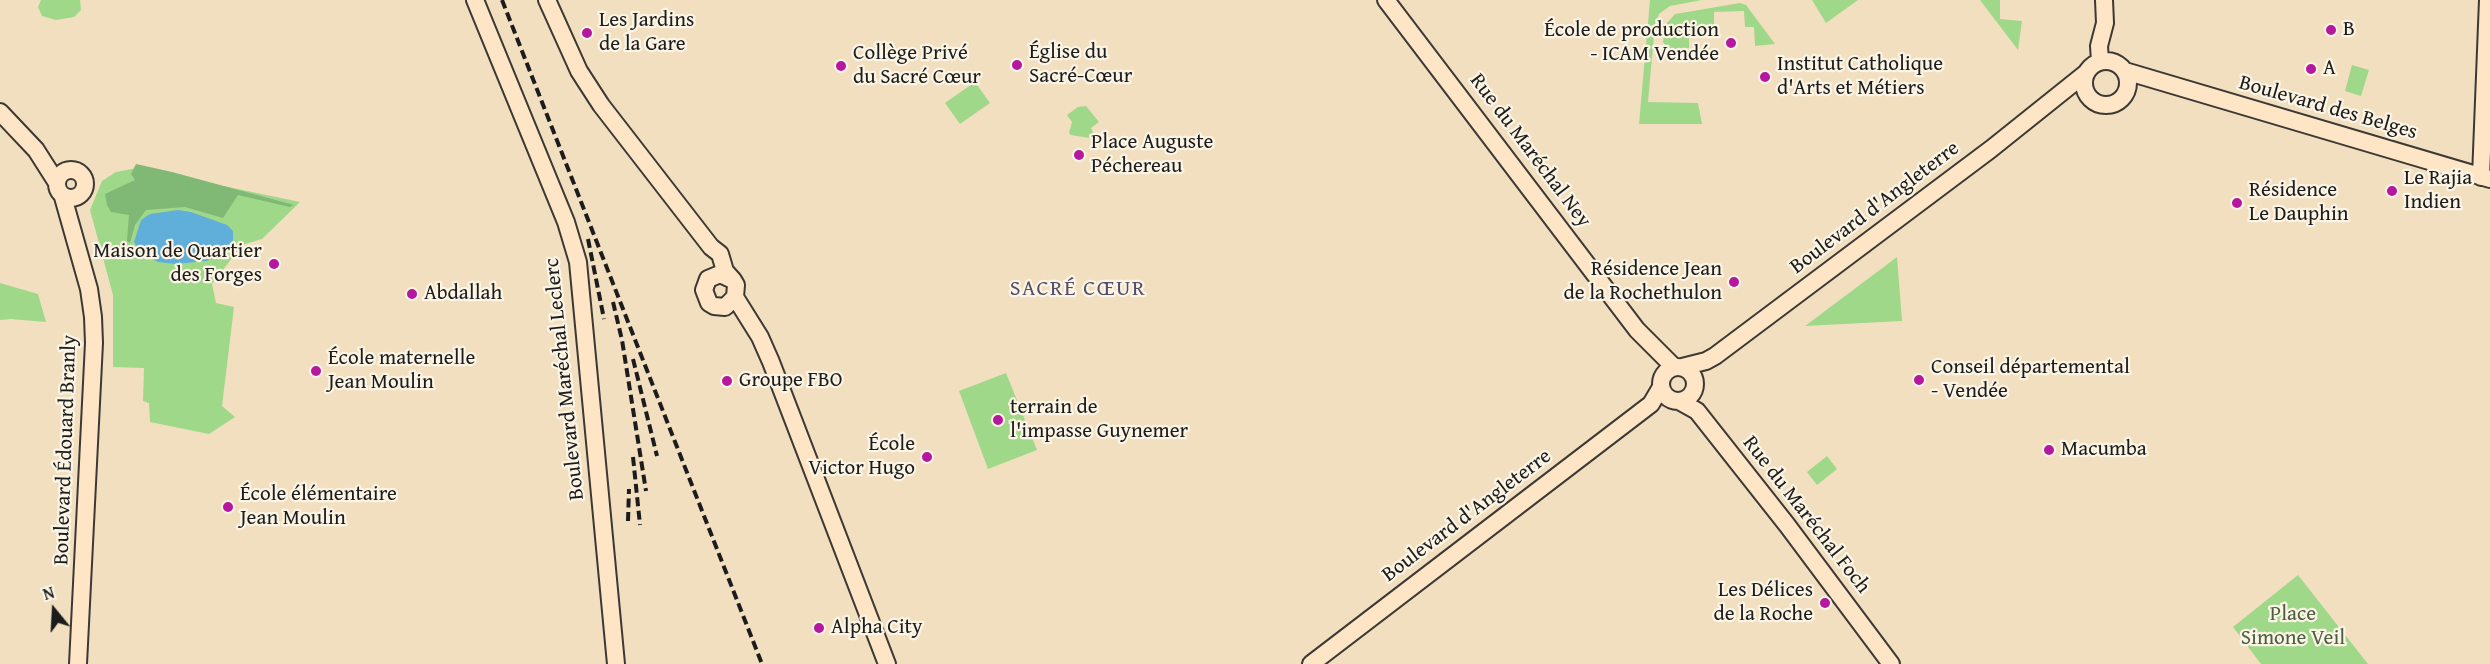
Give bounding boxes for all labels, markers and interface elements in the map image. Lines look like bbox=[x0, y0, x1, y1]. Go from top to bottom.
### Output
place label: Les Jardins de la Gare bbox=[599, 8, 694, 58]
place label: B bbox=[2343, 17, 2355, 43]
place label: École de production - ICAM Vendée bbox=[1544, 18, 1719, 68]
marker: B bbox=[2324, 23, 2338, 37]
marker: Les Jardins de la Gare bbox=[580, 26, 594, 40]
marker: École de production - ICAM Vendée bbox=[1724, 36, 1738, 50]
place label: Église du Sacré-Cœur bbox=[1029, 40, 1132, 90]
place label: Collège Privé du Sacré Cœur bbox=[853, 41, 981, 91]
place label: Institut Catholique d'Arts et Métiers bbox=[1777, 52, 1943, 102]
place label: A bbox=[2323, 56, 2336, 82]
marker: Église du Sacré-Cœur bbox=[1010, 58, 1024, 72]
marker: Collège Privé du Sacré Cœur bbox=[834, 59, 848, 73]
marker: A bbox=[2304, 62, 2318, 76]
street label: Rue du Maréchal Ney bbox=[1464, 69, 1596, 233]
marker: Institut Catholique d'Arts et Métiers bbox=[1758, 70, 1772, 84]
street label: Boulevard des Belges bbox=[2236, 70, 2420, 146]
place label: Place Auguste Péchereau bbox=[1091, 130, 1213, 180]
street label: Boulevard d'Angleterre bbox=[1785, 136, 1965, 280]
marker: Place Auguste Péchereau bbox=[1072, 148, 1086, 162]
place label: Le Rajia Indien bbox=[2404, 166, 2472, 216]
place label: Résidence Le Dauphin bbox=[2249, 178, 2349, 228]
marker: Le Rajia Indien bbox=[2385, 184, 2399, 198]
marker: Résidence Le Dauphin bbox=[2230, 196, 2244, 210]
place label: Maison de Quartier des Forges bbox=[93, 239, 262, 289]
marker: Maison de Quartier des Forges bbox=[267, 257, 281, 271]
street label: Boulevard Maréchal Leclerc bbox=[540, 257, 590, 501]
place label: Résidence Jean de la Rochethulon bbox=[1563, 257, 1722, 307]
marker: Résidence Jean de la Rochethulon bbox=[1727, 275, 1741, 289]
district label: SACRÉ CŒUR bbox=[1010, 276, 1146, 302]
place label: Abdallah bbox=[424, 281, 502, 307]
marker: Abdallah bbox=[405, 287, 419, 301]
street label: Boulevard Édouard Branly bbox=[49, 334, 83, 566]
place label: École maternelle Jean Moulin bbox=[328, 346, 475, 396]
place label: Conseil départemental - Vendée bbox=[1931, 355, 2130, 405]
marker: École maternelle Jean Moulin bbox=[309, 364, 323, 378]
place label: Groupe FBO bbox=[739, 368, 843, 394]
marker: Conseil départemental - Vendée bbox=[1912, 373, 1926, 387]
marker: Groupe FBO bbox=[720, 374, 734, 388]
place label: terrain de l'impasse Guynemer bbox=[1010, 395, 1188, 445]
marker: terrain de l'impasse Guynemer bbox=[991, 413, 1005, 427]
street label: Rue du Maréchal Foch bbox=[1737, 431, 1875, 599]
place label: École Victor Hugo bbox=[808, 432, 915, 482]
place label: Macumba bbox=[2061, 437, 2147, 463]
marker: Macumba bbox=[2042, 443, 2056, 457]
street label: Boulevard d'Angleterre bbox=[1377, 444, 1557, 588]
marker: École Victor Hugo bbox=[920, 450, 934, 464]
place label: École élémentaire Jean Moulin bbox=[240, 482, 397, 532]
marker: École élémentaire Jean Moulin bbox=[221, 500, 235, 514]
place label: Les Délices de la Roche bbox=[1713, 578, 1813, 628]
north arrow bbox=[24, 580, 84, 640]
text: N bbox=[40, 580, 57, 606]
marker: Les Délices de la Roche bbox=[1818, 596, 1832, 610]
park label: Place Simone Veil bbox=[2241, 602, 2345, 652]
place label: Alpha City bbox=[831, 615, 922, 641]
marker: Alpha City bbox=[812, 621, 826, 635]

